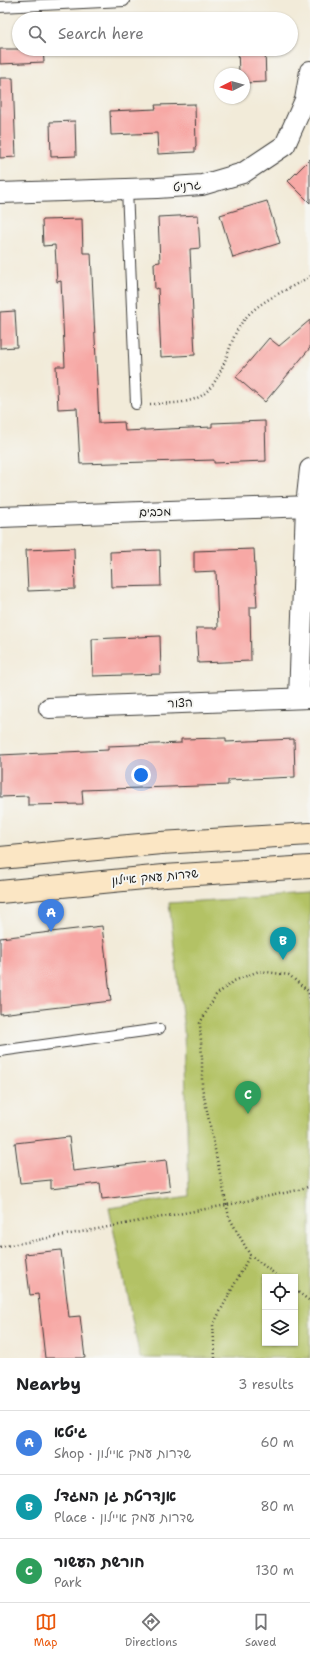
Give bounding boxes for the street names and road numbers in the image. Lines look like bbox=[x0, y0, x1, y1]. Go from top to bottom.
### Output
street label: גרניט bbox=[172, 177, 202, 195]
street label: מכבים bbox=[139, 503, 171, 521]
street label: הצור bbox=[167, 695, 193, 711]
street label: שדרות עמק איילון bbox=[111, 865, 200, 889]

